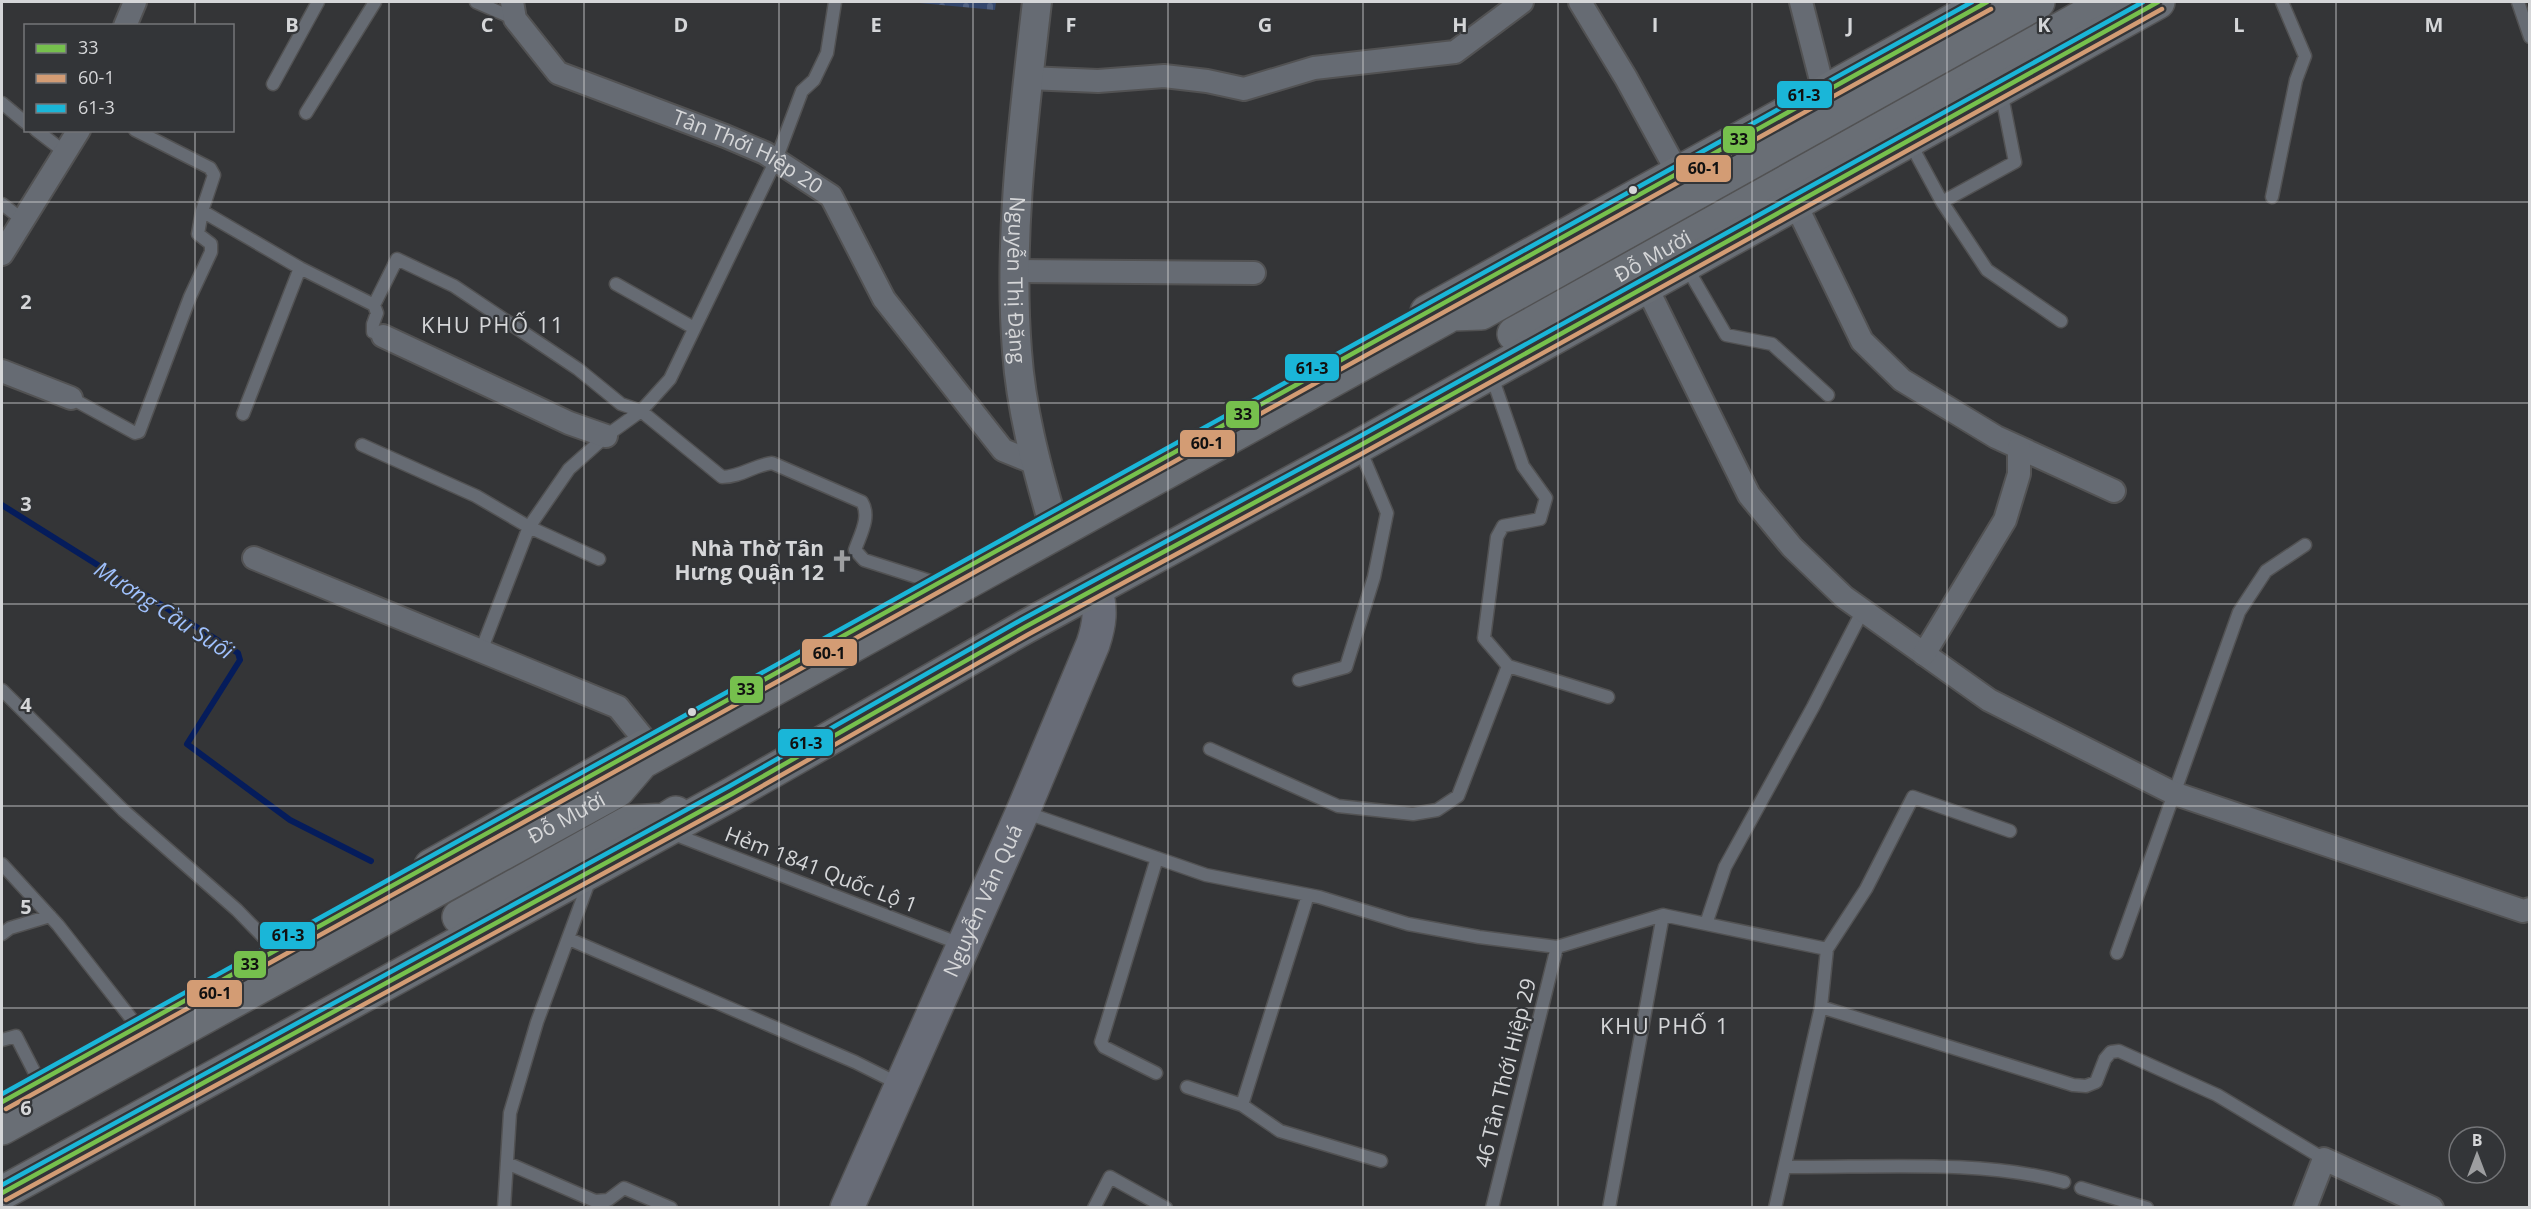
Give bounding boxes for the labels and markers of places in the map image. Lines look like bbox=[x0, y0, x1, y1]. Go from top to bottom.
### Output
unlabelled marker bbox=[1627, 184, 1639, 196]
place label: Nhà Thờ Tân Hưng Quận 12 bbox=[674, 534, 824, 586]
church icon: Nhà Thờ Tân Hưng Quận 12 bbox=[829, 548, 855, 574]
unlabelled marker bbox=[686, 706, 698, 718]

